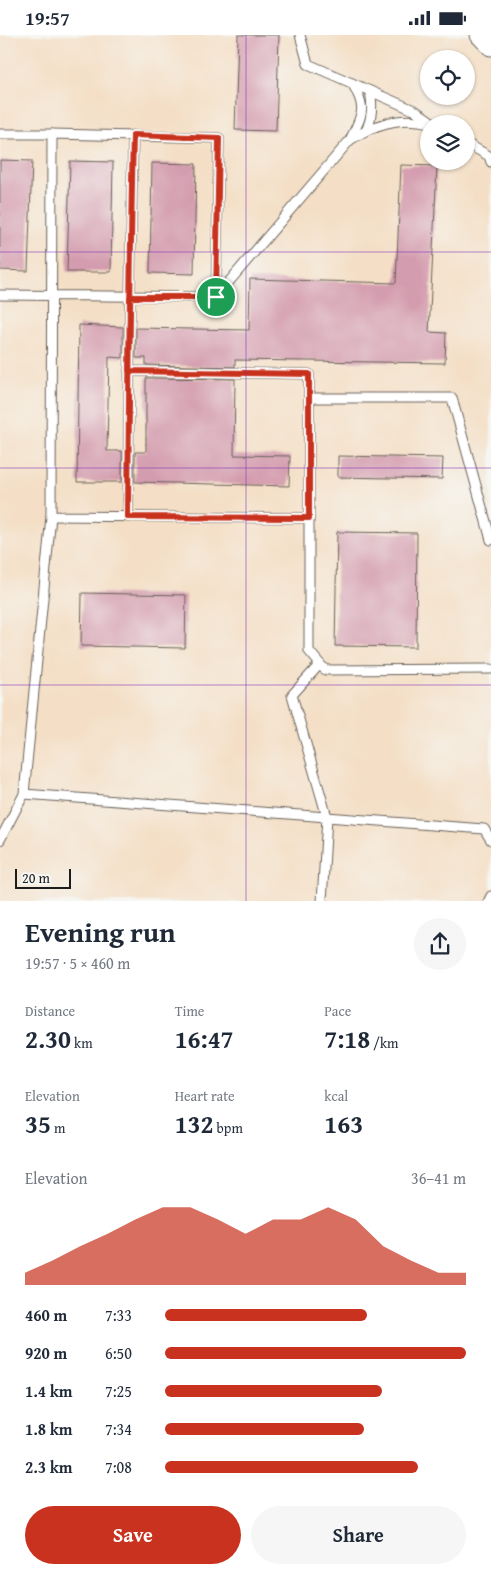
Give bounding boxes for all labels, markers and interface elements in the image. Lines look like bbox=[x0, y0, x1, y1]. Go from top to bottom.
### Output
text: 19:57 bbox=[25, 4, 70, 32]
map controls bbox=[420, 50, 475, 170]
button: locate bbox=[420, 50, 475, 105]
button: layers bbox=[420, 115, 475, 170]
pin bbox=[195, 276, 237, 318]
icon: arrive bbox=[202, 283, 230, 311]
scale bar bbox=[15, 867, 71, 890]
text: 20 m bbox=[22, 868, 50, 888]
text: Evening run bbox=[25, 911, 176, 952]
button: share bbox=[414, 918, 466, 970]
text: 19:57 · 5 × 460 m bbox=[25, 951, 130, 975]
text: Distance bbox=[25, 1001, 75, 1021]
text: Time bbox=[175, 1001, 204, 1021]
text: Pace bbox=[324, 1001, 351, 1021]
text: 2.30 bbox=[25, 1021, 71, 1057]
text: 16:47 bbox=[175, 1021, 234, 1057]
text: 7:18 bbox=[324, 1021, 370, 1057]
text: km bbox=[71, 1033, 93, 1053]
text: /km bbox=[370, 1033, 399, 1053]
text: Elevation bbox=[25, 1086, 80, 1106]
text: Heart rate bbox=[175, 1086, 235, 1106]
text: kcal bbox=[324, 1086, 348, 1106]
text: 35 bbox=[25, 1106, 51, 1142]
text: 132 bbox=[175, 1106, 214, 1142]
text: 163 bbox=[324, 1106, 363, 1142]
text: m bbox=[51, 1118, 65, 1138]
text: bpm bbox=[214, 1118, 243, 1138]
text: Elevation bbox=[25, 1166, 88, 1190]
text: 36–41 m bbox=[411, 1166, 466, 1190]
text: 460 m bbox=[25, 1303, 67, 1327]
text: 7:33 bbox=[105, 1303, 132, 1327]
text: 920 m bbox=[25, 1341, 67, 1365]
text: 6:50 bbox=[105, 1341, 132, 1365]
text: 1.4 km bbox=[25, 1379, 72, 1403]
text: 7:25 bbox=[105, 1379, 132, 1403]
text: 1.8 km bbox=[25, 1417, 72, 1441]
text: 7:34 bbox=[105, 1417, 132, 1441]
text: 2.3 km bbox=[25, 1455, 72, 1479]
text: 7:08 bbox=[105, 1455, 132, 1479]
button: Save bbox=[25, 1506, 241, 1564]
button: Share bbox=[251, 1506, 466, 1564]

